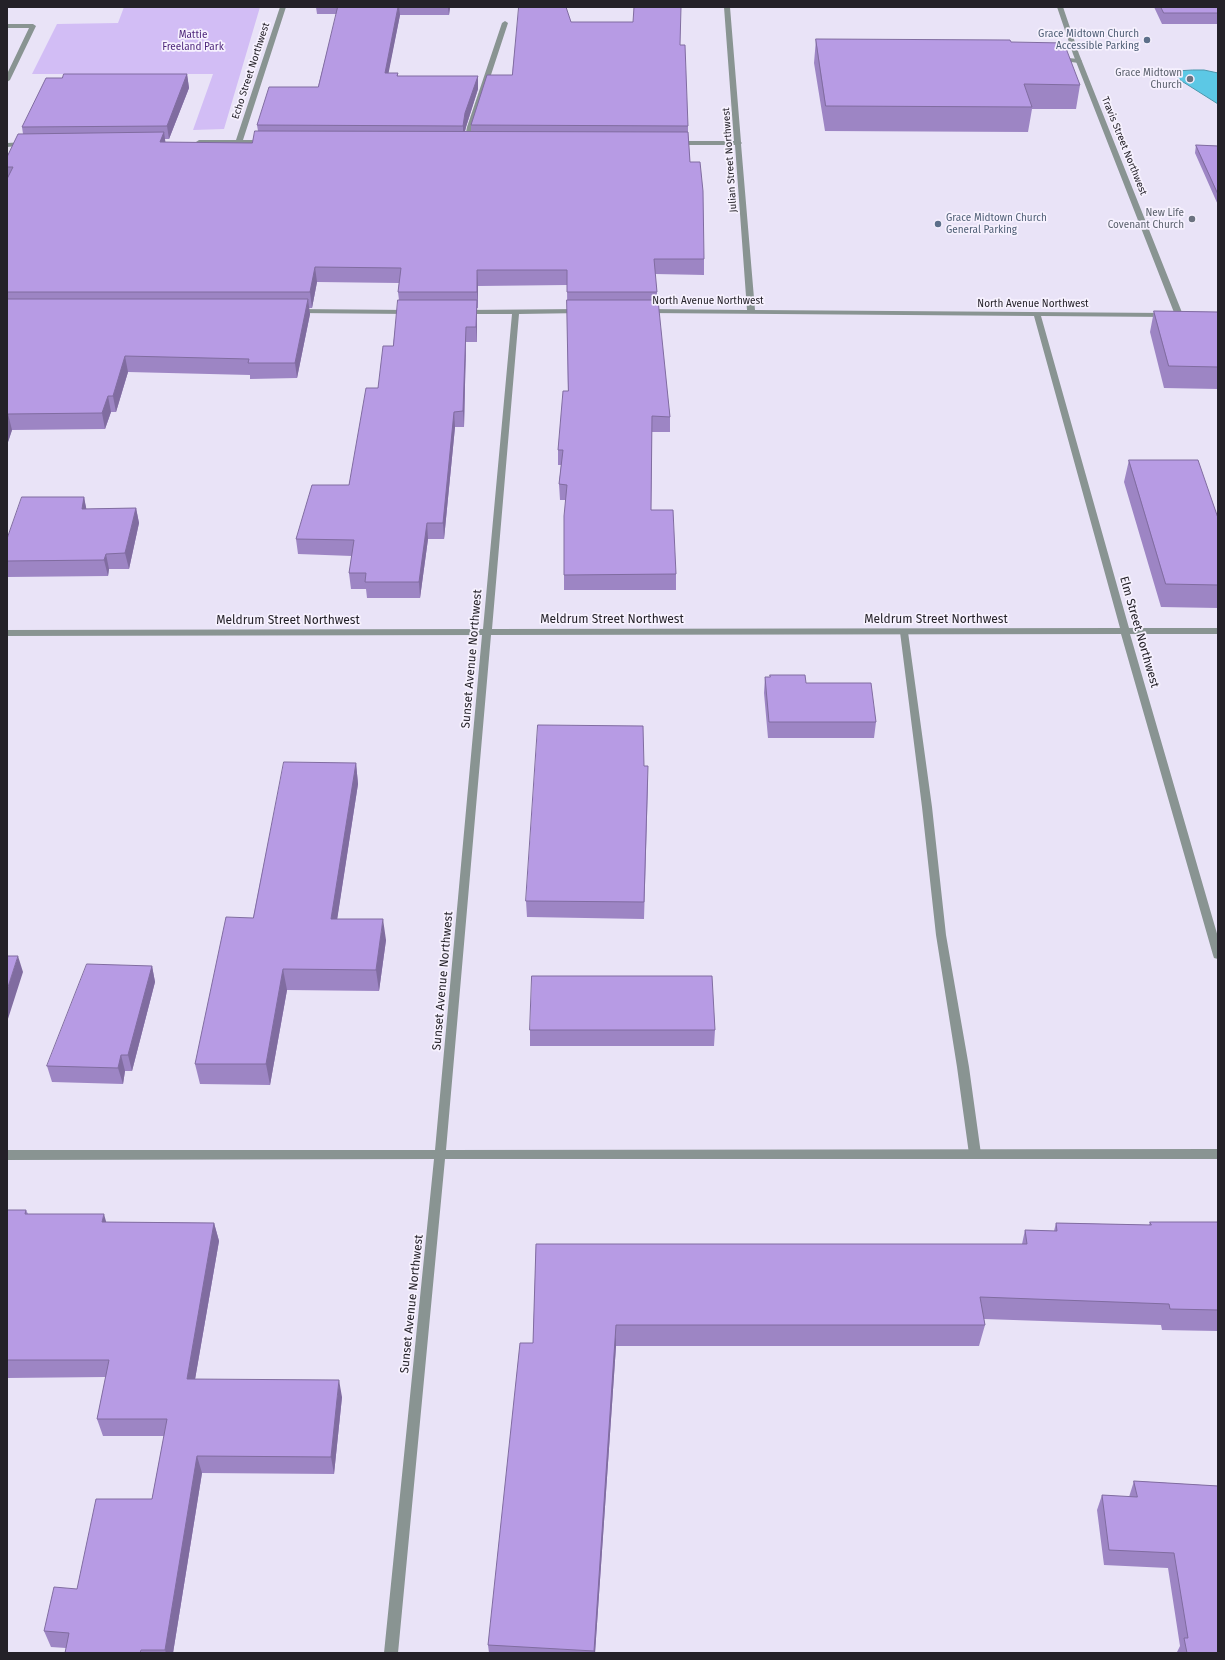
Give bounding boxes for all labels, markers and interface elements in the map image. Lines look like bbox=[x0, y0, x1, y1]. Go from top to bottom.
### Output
street label: Echo Street Northwest bbox=[230, 21, 272, 121]
place label: Grace Midtown Church Accessible Parking bbox=[1038, 28, 1139, 52]
park label: Mattie Freeland Park bbox=[162, 29, 224, 52]
marker: Grace Midtown Church Accessible Parking bbox=[1142, 35, 1152, 45]
place label: Grace Midtown Church bbox=[1115, 67, 1182, 90]
marker: Grace Midtown Church bbox=[1185, 74, 1195, 84]
street label: Travis Street Northwest bbox=[1099, 95, 1149, 197]
street label: Julian Street Northwest bbox=[720, 107, 740, 213]
place label: New Life Covenant Church bbox=[1108, 207, 1184, 230]
place label: Grace Midtown Church General Parking bbox=[946, 212, 1047, 236]
marker: New Life Covenant Church bbox=[1187, 214, 1197, 224]
marker: Grace Midtown Church General Parking bbox=[933, 219, 943, 229]
street label: North Avenue Northwest bbox=[652, 295, 764, 307]
street label: North Avenue Northwest bbox=[977, 298, 1089, 310]
street label: Elm Street Northwest bbox=[1116, 575, 1162, 689]
street label: Sunset Avenue Northwest bbox=[459, 589, 485, 729]
street label: Meldrum Street Northwest bbox=[540, 613, 684, 627]
street label: Meldrum Street Northwest bbox=[864, 613, 1008, 627]
street label: Meldrum Street Northwest bbox=[216, 614, 360, 628]
street label: Sunset Avenue Northwest bbox=[430, 911, 456, 1051]
street label: Sunset Avenue Northwest bbox=[398, 1234, 426, 1374]

